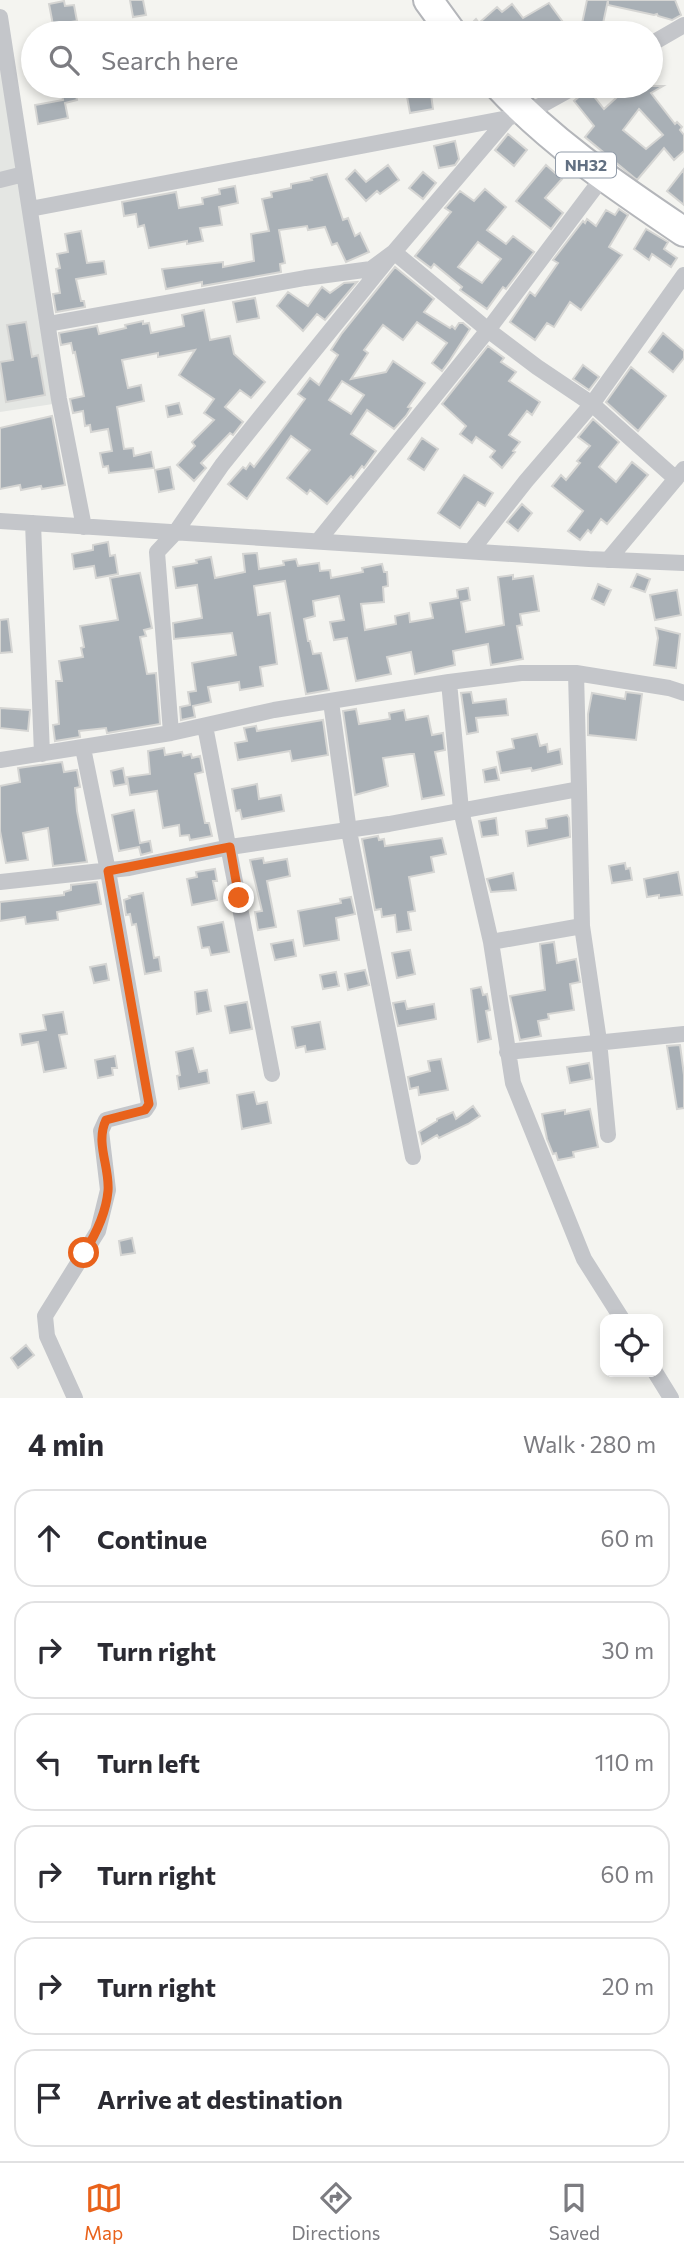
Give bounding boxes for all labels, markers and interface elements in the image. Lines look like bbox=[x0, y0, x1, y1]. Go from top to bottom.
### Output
search box bbox=[21, 21, 663, 98]
icon: search bbox=[45, 41, 83, 79]
text: Search here bbox=[101, 44, 239, 75]
road number: NH32 bbox=[556, 153, 616, 178]
route end bbox=[223, 882, 254, 913]
route start bbox=[68, 1237, 99, 1268]
map controls bbox=[600, 1314, 663, 1377]
button: locate bbox=[600, 1314, 663, 1377]
text: 4 min bbox=[28, 1425, 104, 1462]
text: Walk · 280 m bbox=[523, 1430, 656, 1458]
icon: ahead bbox=[30, 1519, 68, 1557]
text: Continue bbox=[97, 1523, 207, 1554]
text: 60 m bbox=[601, 1524, 654, 1552]
icon: right bbox=[30, 1631, 68, 1669]
text: Turn right bbox=[97, 1635, 216, 1666]
text: 30 m bbox=[601, 1636, 654, 1664]
icon: left bbox=[30, 1743, 68, 1781]
text: Turn left bbox=[97, 1747, 200, 1778]
text: 110 m bbox=[595, 1748, 654, 1776]
icon: right bbox=[30, 1855, 68, 1893]
text: Turn right bbox=[97, 1859, 216, 1890]
text: 60 m bbox=[601, 1860, 654, 1888]
icon: right bbox=[30, 1967, 68, 2005]
text: Turn right bbox=[97, 1971, 216, 2002]
text: 20 m bbox=[602, 1972, 654, 2000]
icon: arrive bbox=[30, 2079, 68, 2117]
text: Arrive at destination bbox=[97, 2083, 343, 2114]
tab: Map bbox=[84, 2179, 123, 2244]
tab: Directions bbox=[291, 2179, 381, 2244]
tab: Saved bbox=[549, 2179, 600, 2244]

